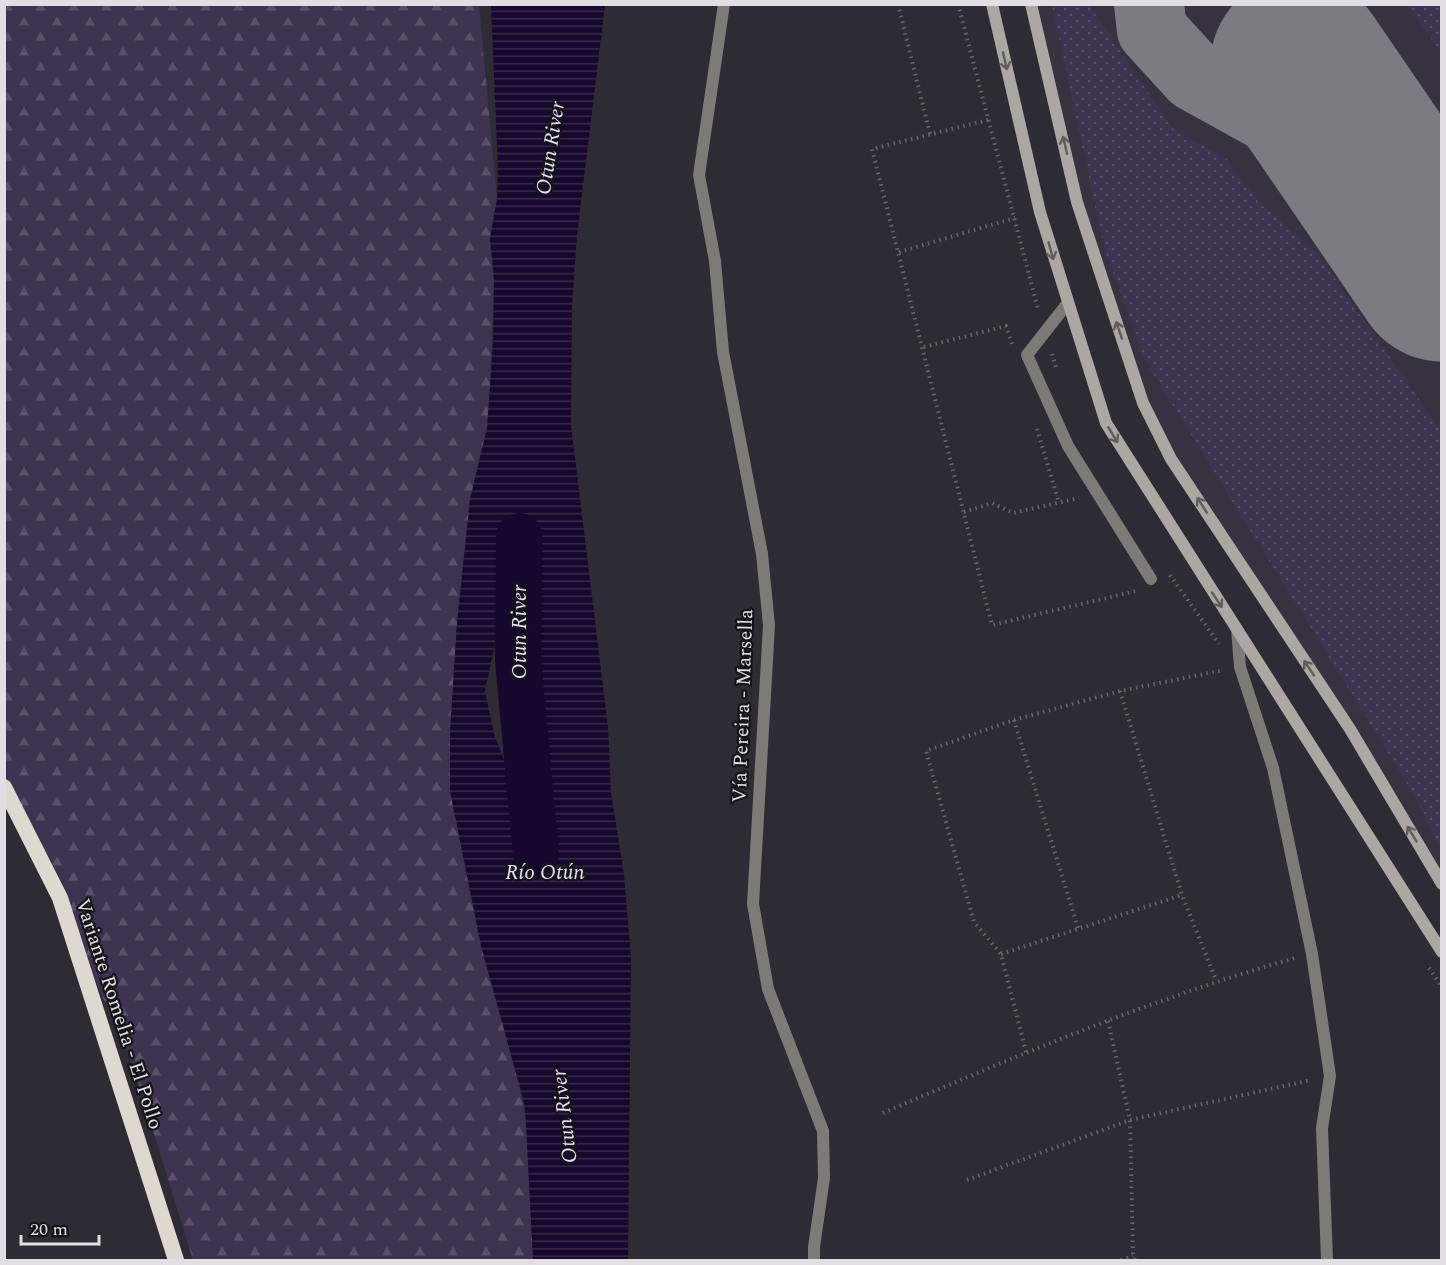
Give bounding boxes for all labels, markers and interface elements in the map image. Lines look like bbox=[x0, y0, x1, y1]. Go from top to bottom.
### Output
one-way arrow bbox=[1000, 52, 1012, 71]
water label: Otun River bbox=[528, 98, 574, 197]
one-way arrow bbox=[1058, 136, 1070, 155]
one-way arrow bbox=[1045, 241, 1057, 260]
one-way arrow bbox=[1112, 321, 1123, 340]
one-way arrow bbox=[1108, 426, 1120, 443]
one-way arrow bbox=[1195, 497, 1207, 514]
water label: Otun River bbox=[504, 584, 536, 679]
one-way arrow bbox=[1211, 592, 1224, 609]
street label: Vía Pereira - Marsella bbox=[725, 608, 761, 803]
one-way arrow bbox=[1303, 659, 1316, 676]
one-way arrow bbox=[1405, 826, 1417, 843]
water label: Río Otún bbox=[505, 857, 585, 889]
street label: Variante Romelia - El Pollo bbox=[68, 895, 170, 1133]
water label: Otun River bbox=[543, 1066, 587, 1165]
scale bar bbox=[21, 1208, 99, 1246]
text: 20 m bbox=[30, 1216, 68, 1243]

